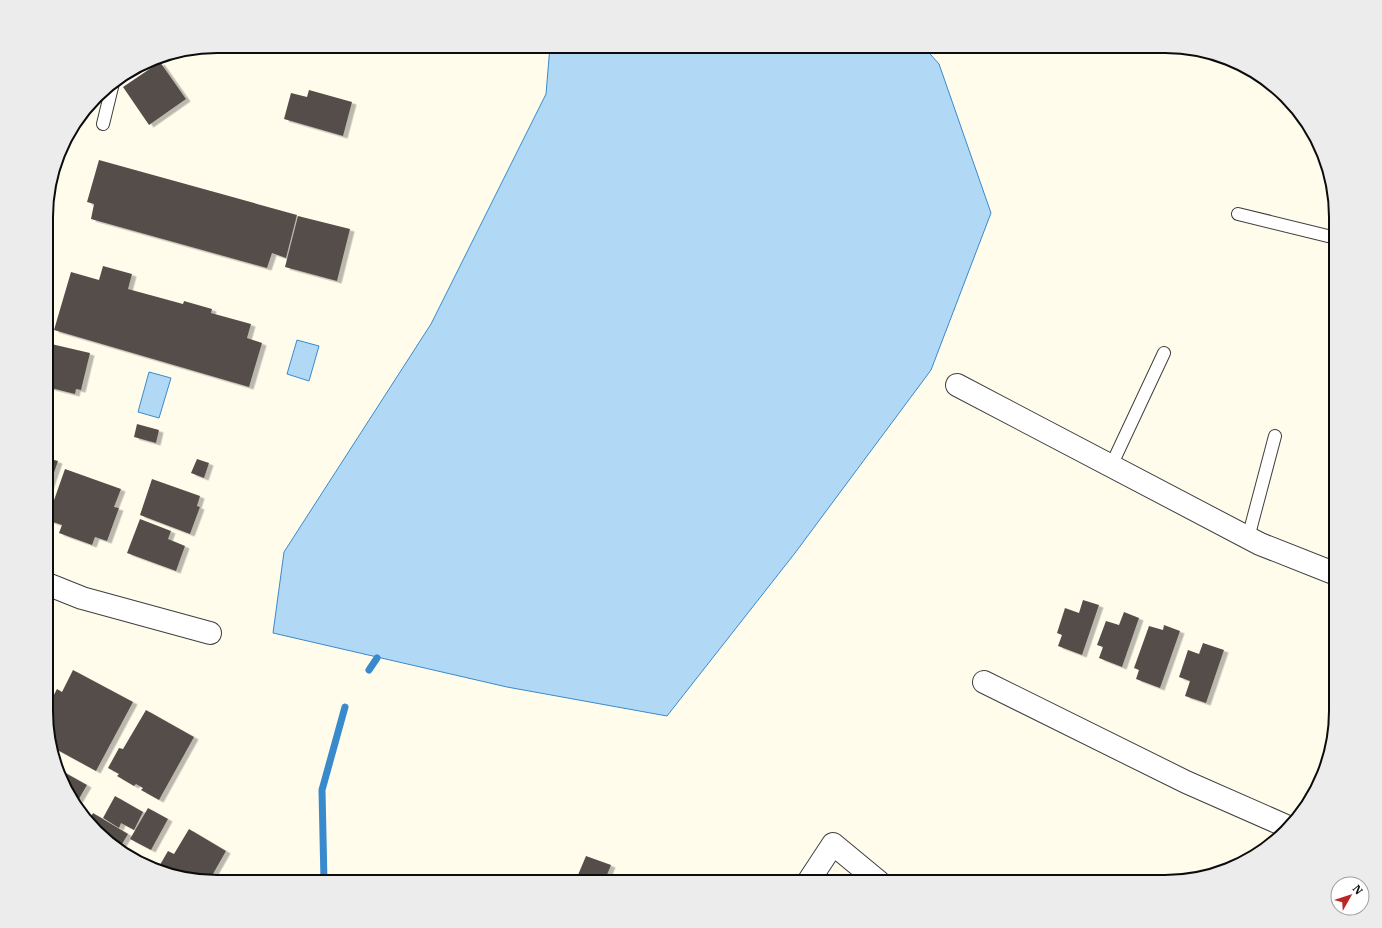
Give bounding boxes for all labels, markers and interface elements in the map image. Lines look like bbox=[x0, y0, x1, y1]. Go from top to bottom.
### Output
north arrow bbox=[1330, 876, 1370, 916]
text: N bbox=[1350, 882, 1366, 898]

